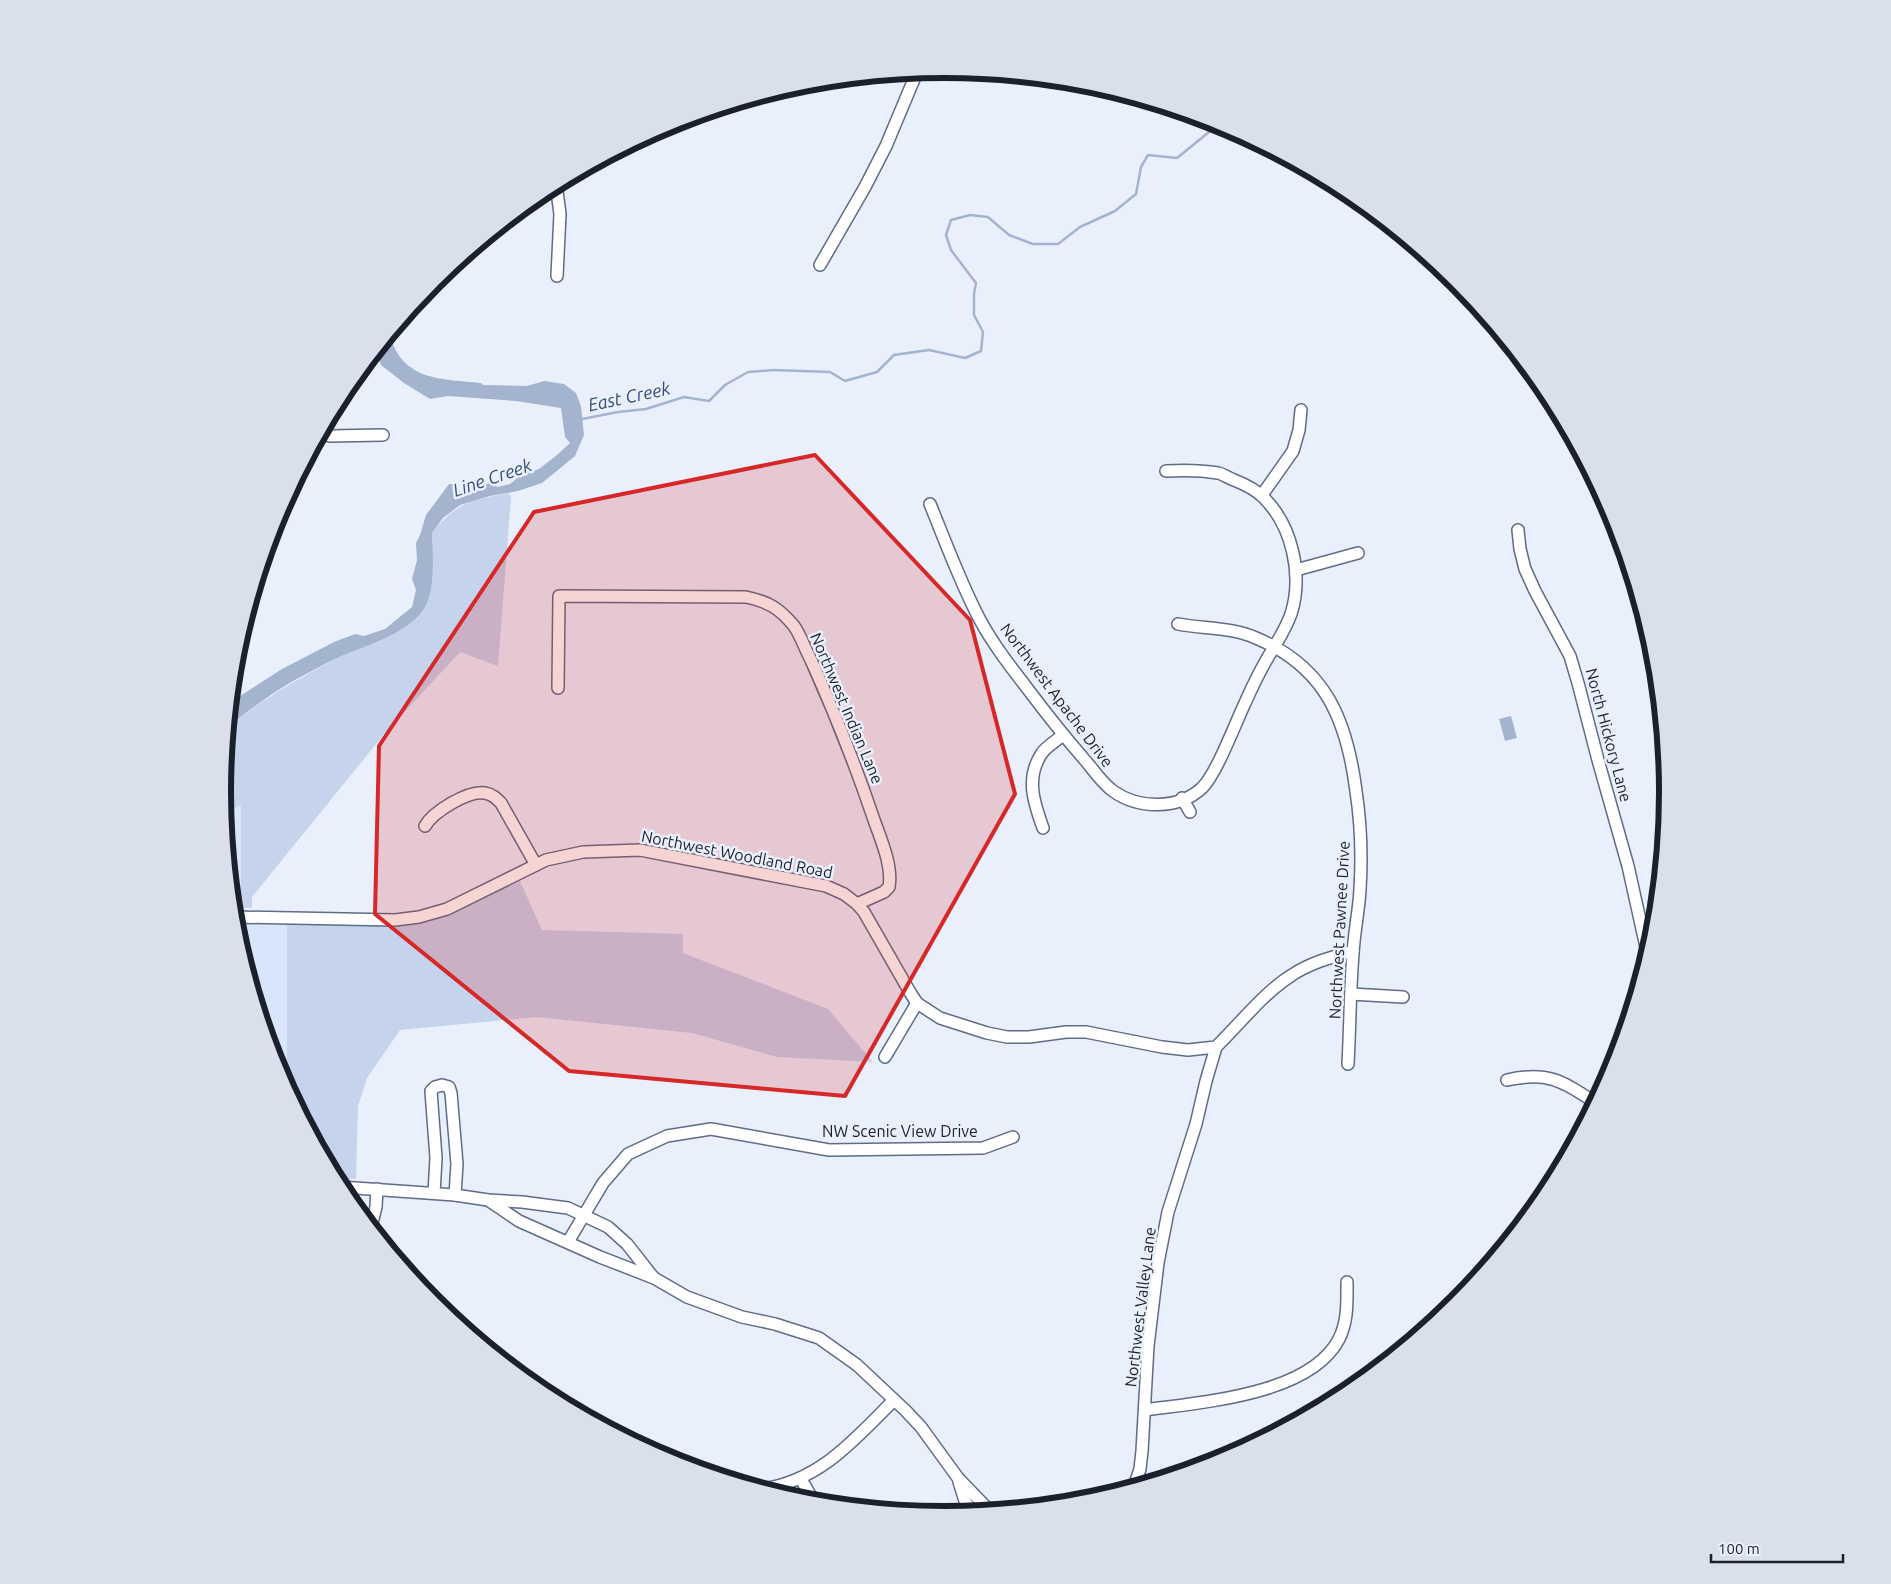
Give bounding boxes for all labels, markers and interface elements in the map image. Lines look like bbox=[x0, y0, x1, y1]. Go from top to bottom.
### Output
water label: East Creek bbox=[586, 377, 673, 414]
water label: Line Creek bbox=[450, 454, 535, 500]
street label: Northwest Apache Drive bbox=[997, 620, 1117, 770]
street label: Northwest Indian Lane bbox=[807, 630, 887, 786]
street label: North Hickory Lane bbox=[1582, 666, 1636, 804]
street label: Northwest Woodland Road bbox=[640, 827, 834, 881]
street label: Northwest Pawnee Drive bbox=[1325, 840, 1353, 1020]
street label: NW Scenic View Drive bbox=[822, 1122, 978, 1140]
street label: Northwest Valley Lane bbox=[1121, 1226, 1159, 1388]
scale bar bbox=[1711, 1532, 1844, 1564]
text: 100 m bbox=[1718, 1540, 1760, 1557]

